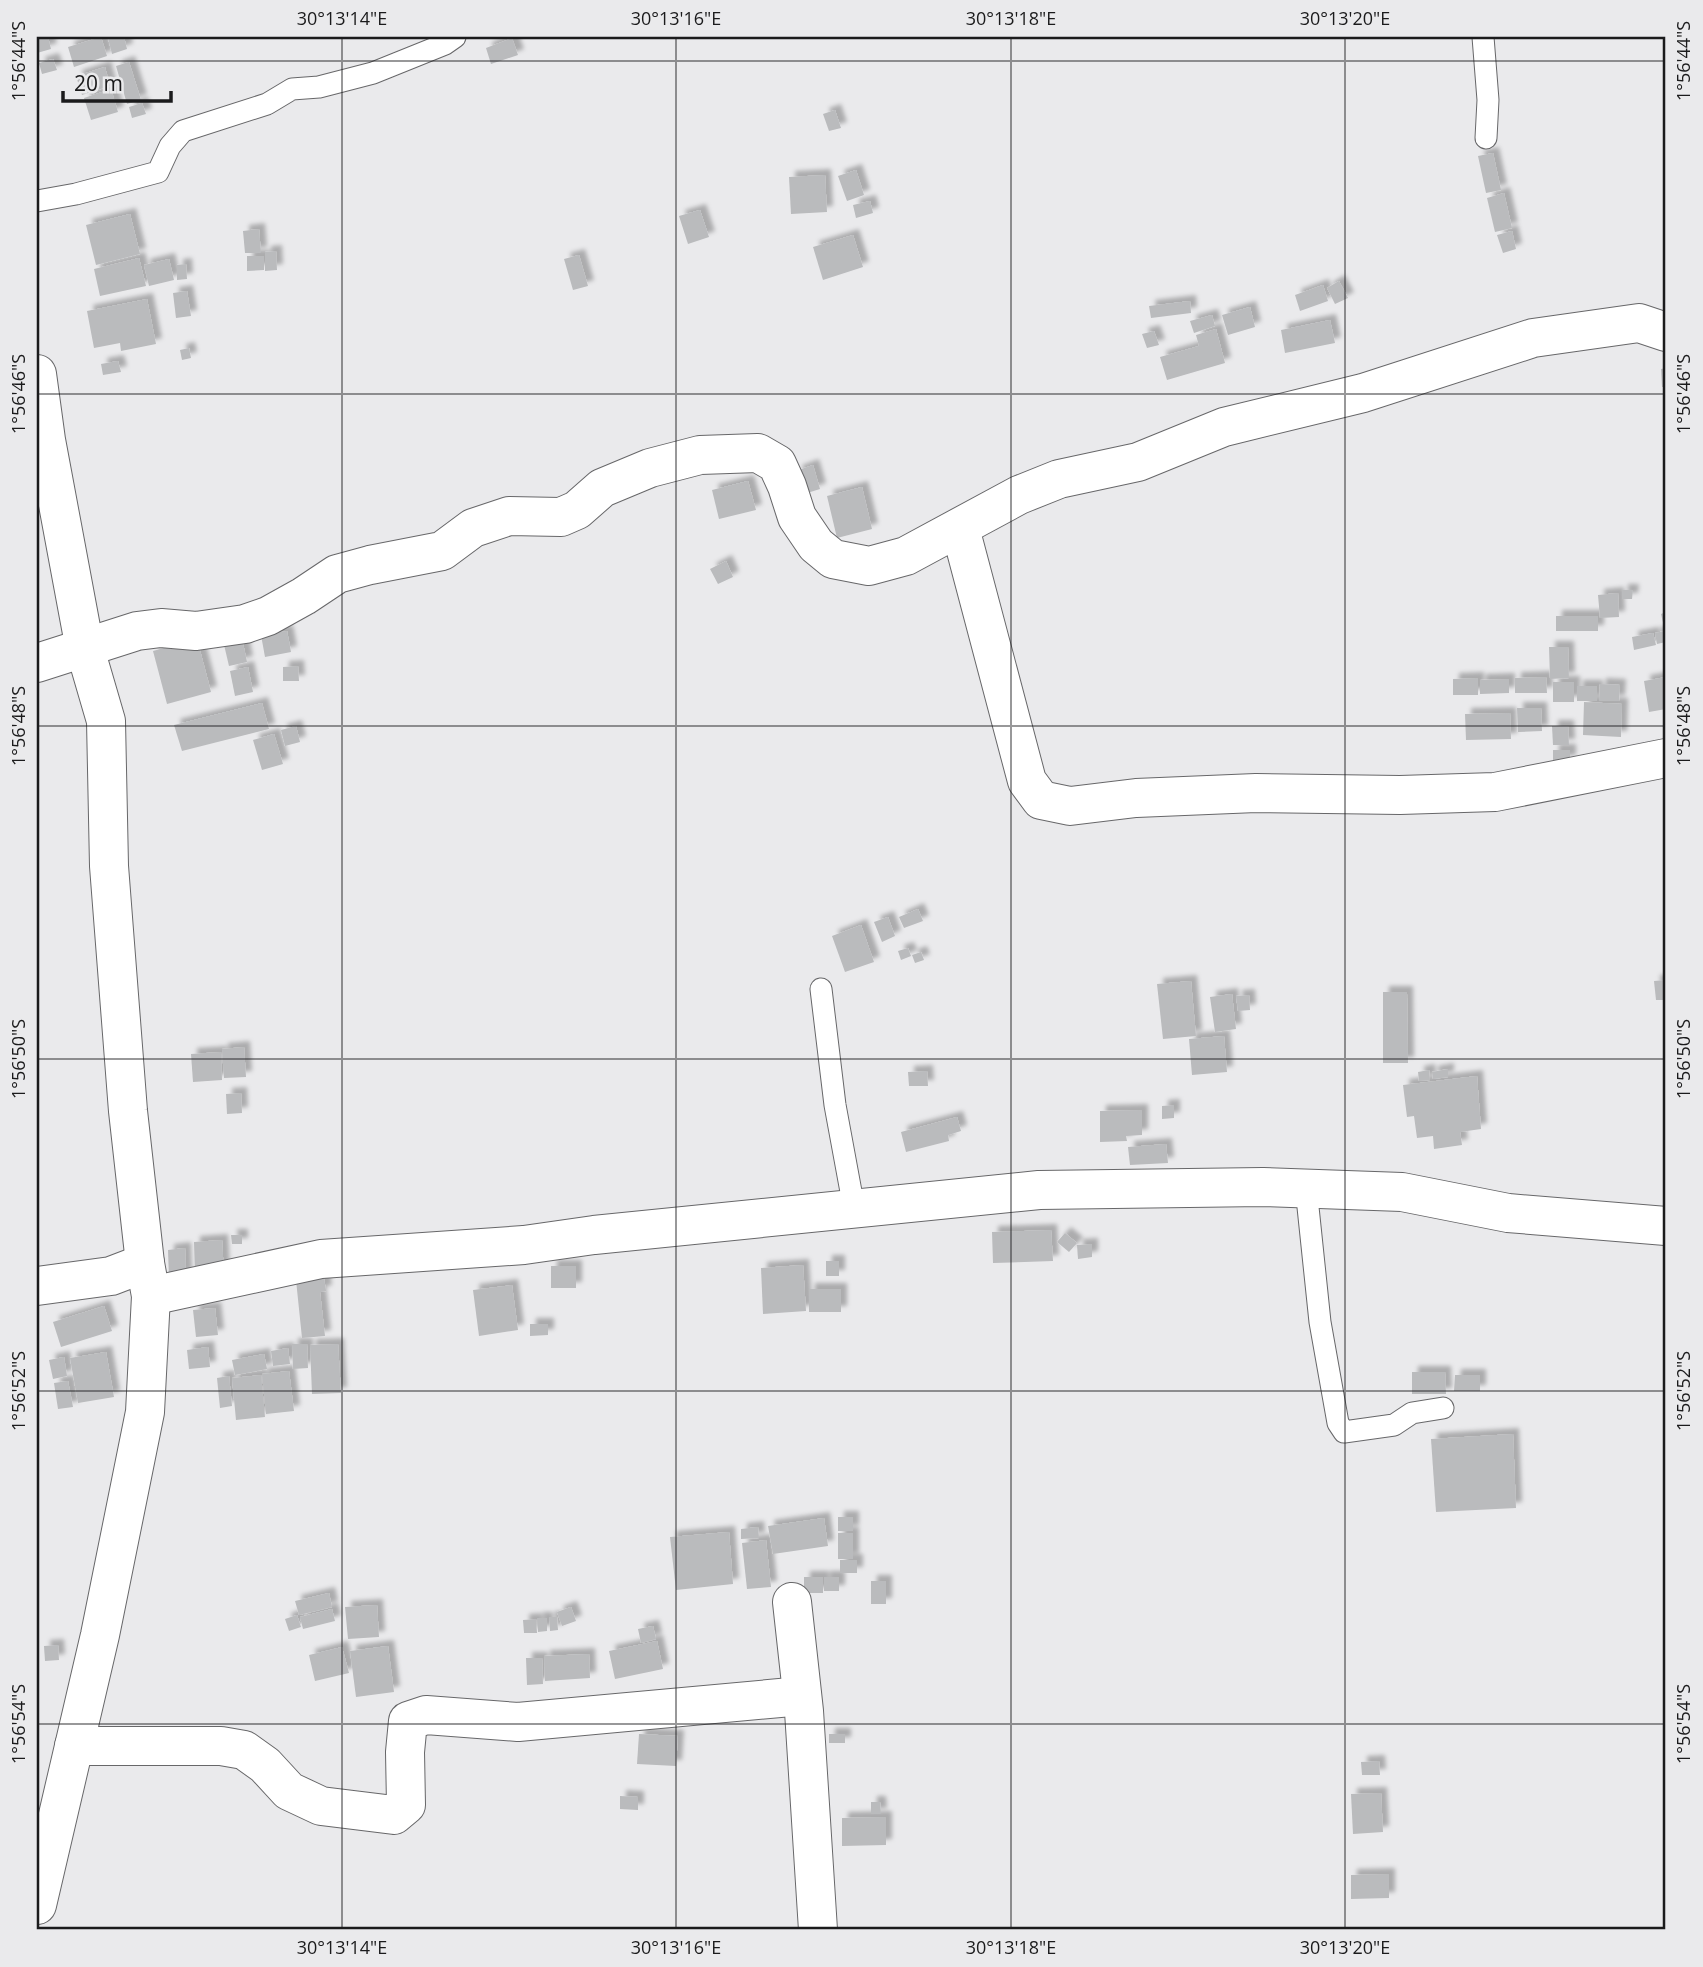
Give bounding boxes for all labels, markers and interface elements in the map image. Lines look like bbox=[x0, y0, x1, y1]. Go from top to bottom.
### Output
text: 30°13'14"E bbox=[297, 6, 387, 30]
text: 30°13'16"E bbox=[631, 6, 721, 30]
text: 30°13'18"E bbox=[966, 6, 1056, 30]
text: 30°13'20"E bbox=[1300, 6, 1390, 30]
text: 1°56'44"S bbox=[6, 21, 30, 101]
text: 1°56'44"S bbox=[1671, 21, 1695, 101]
scale bar bbox=[63, 60, 172, 104]
text: 20 m bbox=[74, 69, 123, 97]
text: 1°56'46"S bbox=[6, 354, 30, 434]
text: 1°56'46"S bbox=[1671, 354, 1695, 434]
text: 1°56'48"S bbox=[6, 686, 30, 766]
text: 1°56'48"S bbox=[1671, 686, 1695, 766]
text: 1°56'50"S bbox=[6, 1019, 30, 1099]
text: 1°56'50"S bbox=[1671, 1019, 1695, 1099]
text: 1°56'52"S bbox=[6, 1351, 30, 1431]
text: 1°56'52"S bbox=[1671, 1351, 1695, 1431]
text: 1°56'54"S bbox=[6, 1684, 30, 1764]
text: 1°56'54"S bbox=[1671, 1684, 1695, 1764]
text: 30°13'14"E bbox=[297, 1935, 387, 1959]
text: 30°13'16"E bbox=[631, 1935, 721, 1959]
text: 30°13'18"E bbox=[966, 1935, 1056, 1959]
text: 30°13'20"E bbox=[1300, 1935, 1390, 1959]

